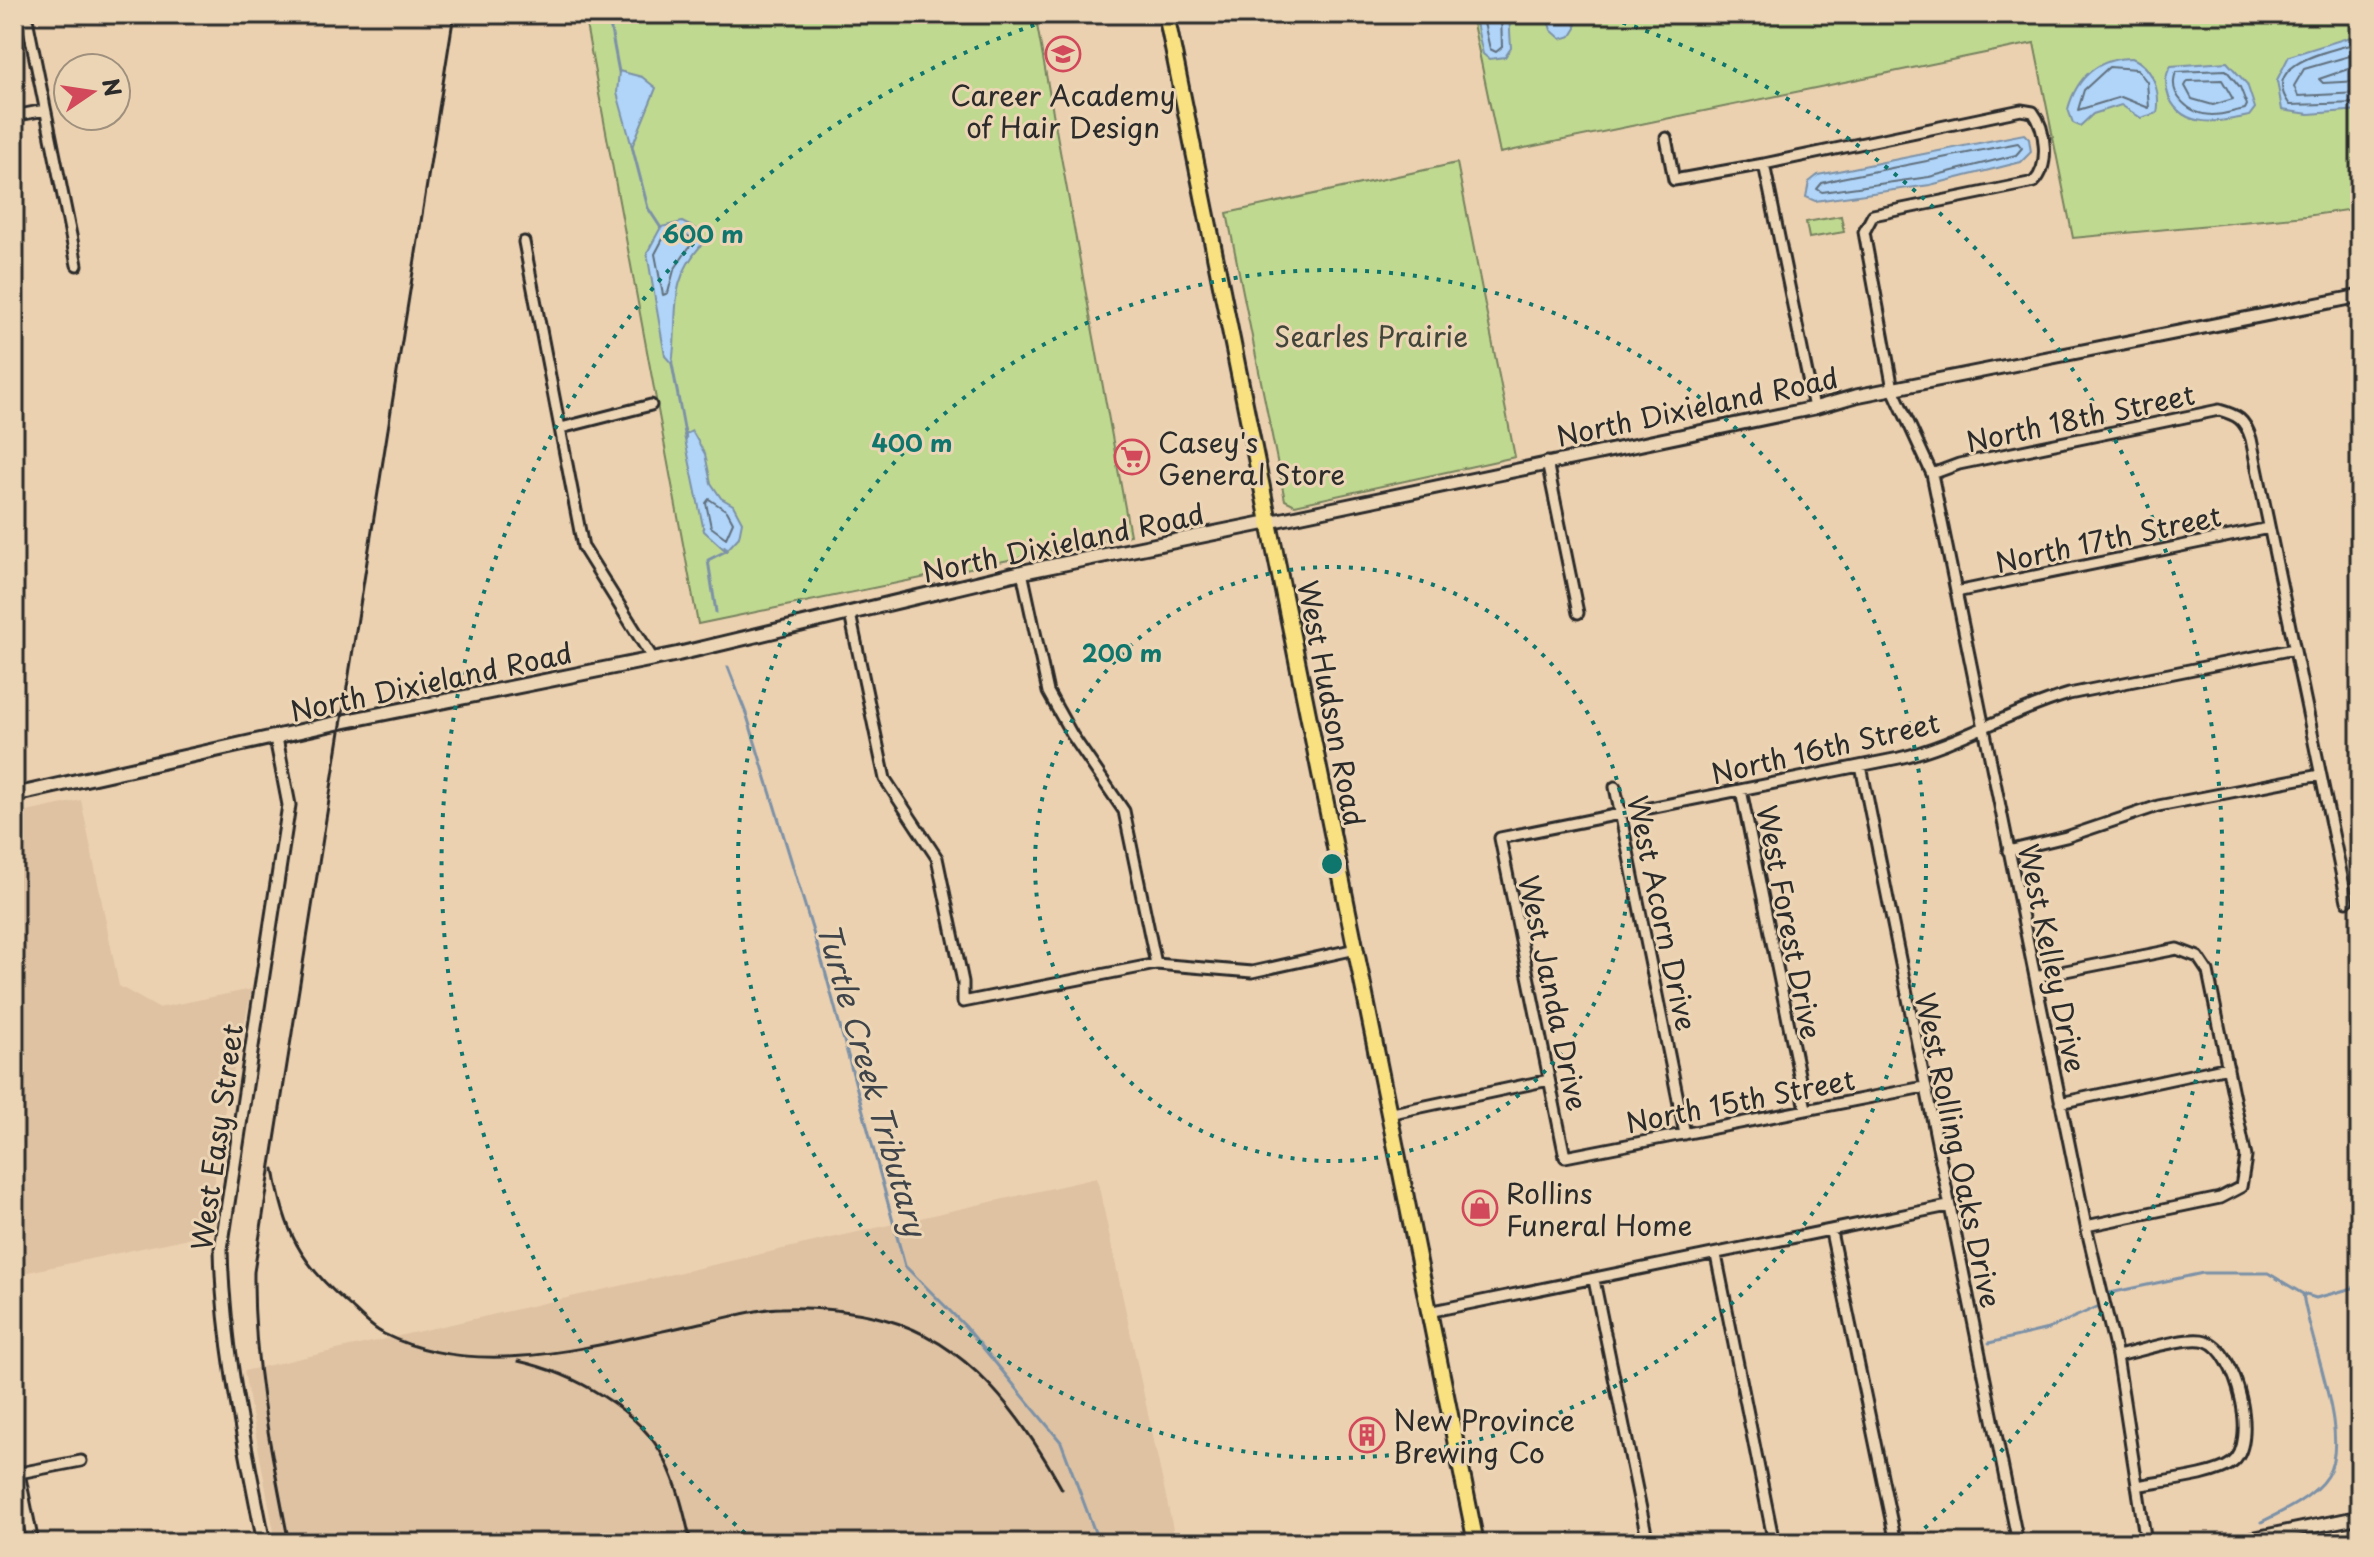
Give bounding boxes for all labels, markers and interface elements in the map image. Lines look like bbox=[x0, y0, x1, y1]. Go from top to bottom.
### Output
school or university icon: Career Academy of Hair Design bbox=[1044, 35, 1082, 73]
north arrow bbox=[52, 52, 132, 132]
place label: Career Academy of Hair Design bbox=[950, 73, 1176, 148]
text: N bbox=[95, 75, 131, 99]
text: 600 m bbox=[662, 215, 744, 251]
park label: Searles Prairie bbox=[1274, 314, 1468, 357]
street label: North Dixieland Road bbox=[1552, 355, 1842, 457]
street label: North 18th Street bbox=[1962, 372, 2198, 462]
place label: Casey's General Store bbox=[1158, 420, 1345, 495]
text: 400 m bbox=[871, 424, 953, 460]
supermarket icon: Casey's General Store bbox=[1113, 438, 1151, 476]
street label: North Dixieland Road bbox=[918, 491, 1208, 593]
street label: North 17th Street bbox=[1991, 493, 2225, 583]
street label: West Hudson Road bbox=[1287, 576, 1377, 830]
street label: North Dixieland Road bbox=[286, 630, 576, 732]
text: 200 m bbox=[1082, 634, 1162, 670]
street label: North 16th Street bbox=[1707, 700, 1943, 794]
street label: West Acorn Drive bbox=[1617, 791, 1709, 1035]
street label: West Forest Drive bbox=[1746, 801, 1834, 1043]
street label: West Kelley Drive bbox=[2008, 840, 2098, 1076]
centre of rings bbox=[1318, 850, 1346, 878]
street label: West Janda Drive bbox=[1508, 871, 1600, 1115]
water label: Turtle Creek Tributary bbox=[807, 917, 940, 1243]
street label: West Rolling Oaks Drive bbox=[1905, 988, 2013, 1312]
street label: West Easy Street bbox=[179, 1021, 253, 1253]
street label: North 15th Street bbox=[1622, 1057, 1858, 1143]
place label: Rollins Funeral Home bbox=[1506, 1171, 1692, 1246]
shop icon: Rollins Funeral Home bbox=[1461, 1189, 1499, 1227]
place label: New Province Brewing Co bbox=[1393, 1398, 1575, 1473]
building icon: New Province Brewing Co bbox=[1348, 1416, 1386, 1454]

